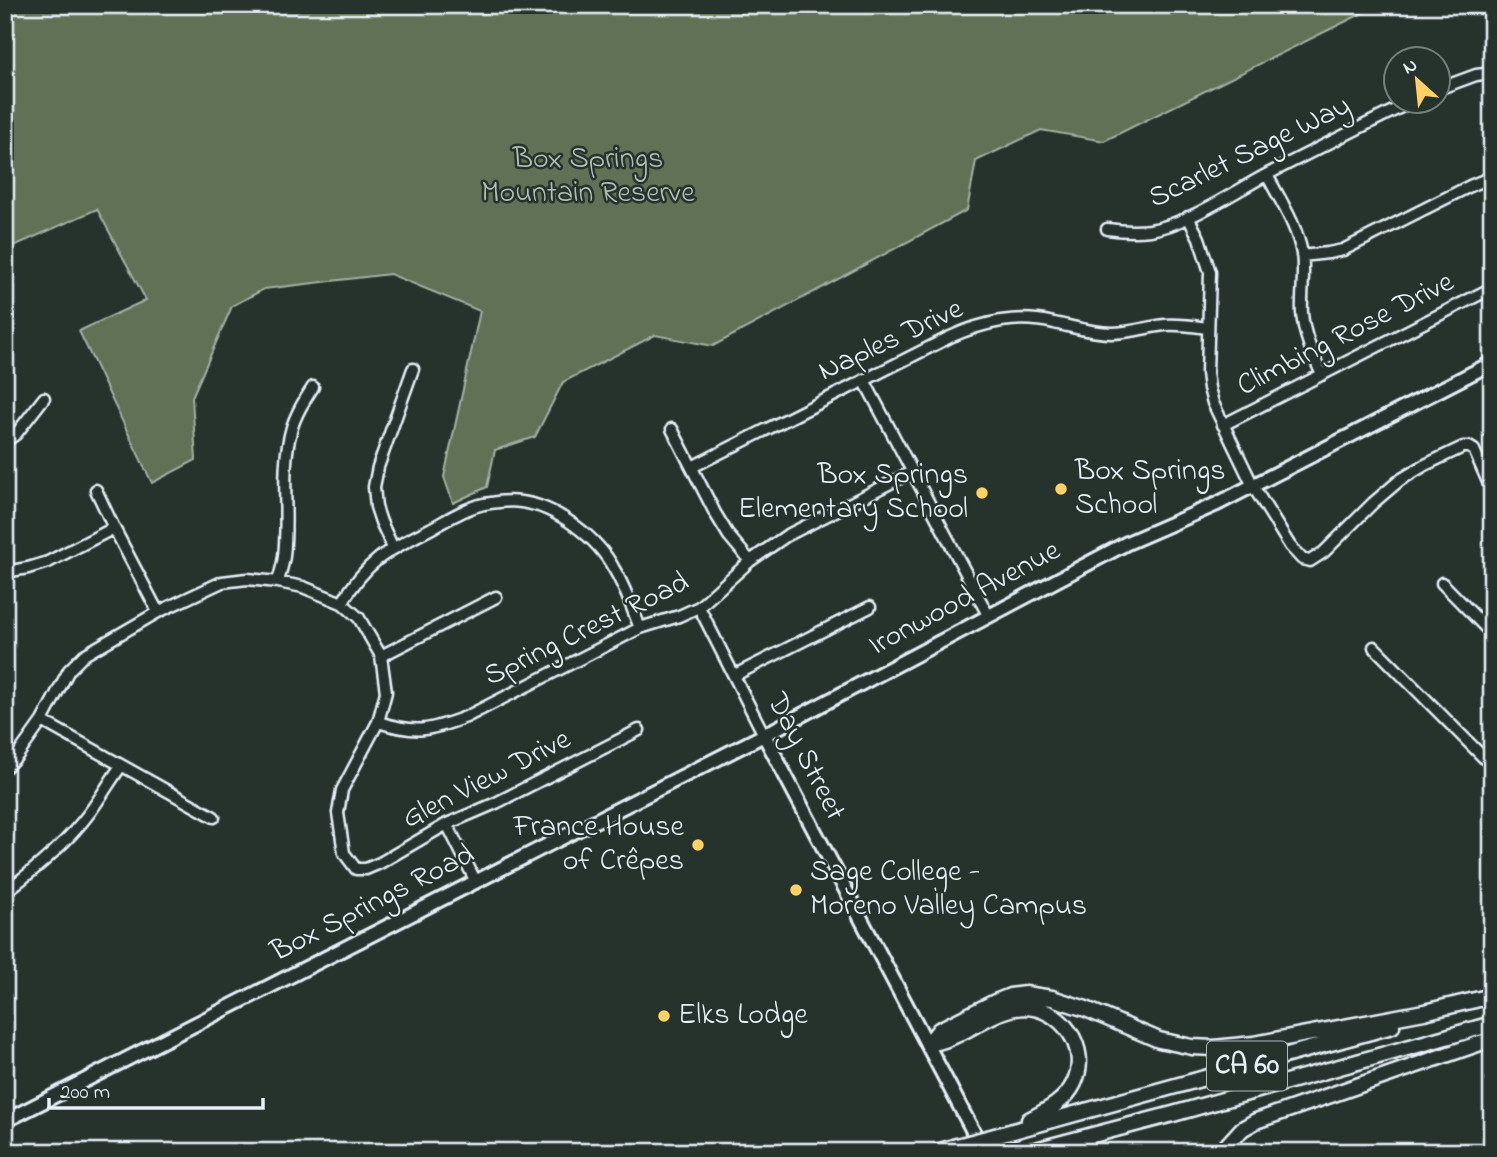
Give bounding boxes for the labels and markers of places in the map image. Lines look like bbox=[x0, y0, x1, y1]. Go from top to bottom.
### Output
place label: Box Springs School bbox=[1074, 450, 1226, 528]
place label: Box Springs Elementary School bbox=[738, 454, 968, 532]
marker: Box Springs School bbox=[1053, 481, 1069, 497]
marker: Box Springs Elementary School bbox=[974, 485, 990, 501]
place label: France House of Crêpes bbox=[513, 806, 685, 884]
marker: France House of Crêpes bbox=[690, 837, 706, 853]
place label: Sage College - Moreno Valley Campus bbox=[810, 851, 1087, 929]
marker: Sage College - Moreno Valley Campus bbox=[788, 882, 804, 898]
place label: Elks Lodge bbox=[678, 994, 808, 1038]
marker: Elks Lodge bbox=[656, 1008, 672, 1024]

